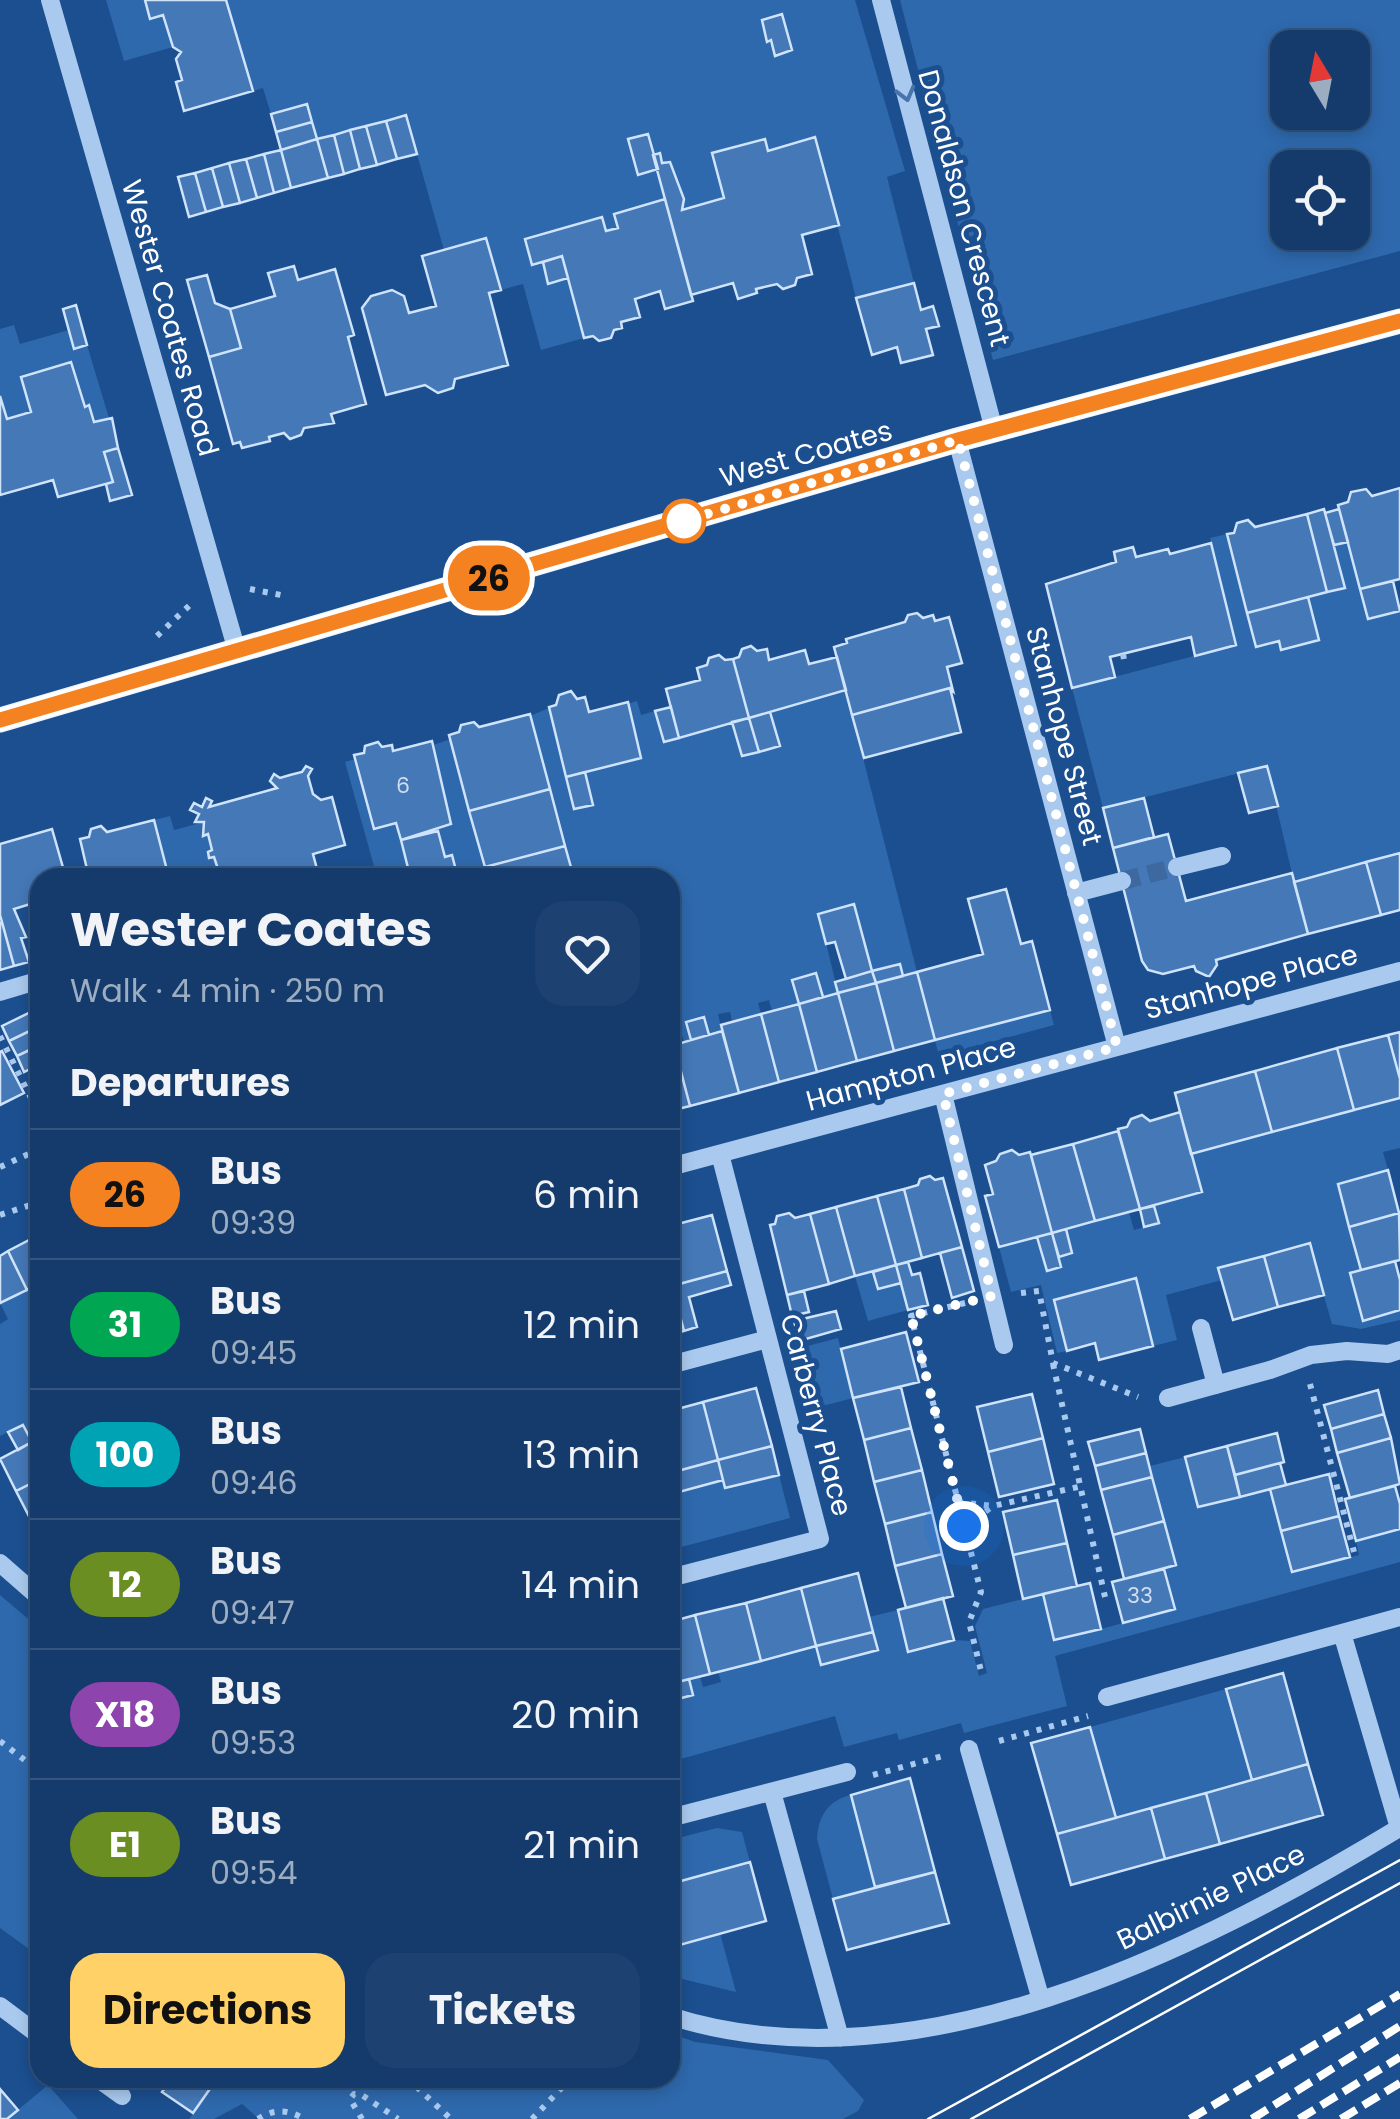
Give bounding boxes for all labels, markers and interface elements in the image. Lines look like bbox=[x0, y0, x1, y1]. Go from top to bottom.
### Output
north arrow bbox=[1270, 30, 1370, 130]
map controls bbox=[1270, 30, 1370, 250]
street label: Donaldson Crescent bbox=[908, 65, 1020, 351]
one-way arrow bbox=[894, 85, 915, 102]
button: locate bbox=[1270, 150, 1370, 250]
street label: Wester Coates Road bbox=[112, 175, 228, 461]
street label: West Coates bbox=[715, 411, 897, 497]
unlabelled marker bbox=[663, 500, 705, 542]
line badge: 26 bbox=[444, 546, 534, 610]
text: 26 bbox=[468, 554, 510, 603]
street label: Stanhope Street bbox=[1016, 622, 1112, 850]
house number: 6 bbox=[396, 770, 410, 801]
text: Wester Coates bbox=[70, 896, 432, 963]
button: heart bbox=[535, 901, 640, 1006]
street label: Stanhope Place bbox=[1140, 935, 1362, 1029]
text: Walk · 4 min · 250 m bbox=[70, 968, 385, 1013]
street label: Hampton Place bbox=[802, 1027, 1020, 1121]
text: Departures bbox=[70, 1056, 291, 1109]
text: Bus bbox=[210, 1144, 282, 1197]
text: 6 min bbox=[533, 1168, 640, 1221]
text: 26 bbox=[104, 1170, 146, 1219]
text: 09:39 bbox=[210, 1200, 296, 1245]
text: Bus bbox=[210, 1274, 282, 1327]
text: 12 min bbox=[523, 1298, 640, 1351]
text: 31 bbox=[108, 1300, 142, 1349]
street label: Carberry Place bbox=[770, 1310, 862, 1520]
text: 09:45 bbox=[210, 1330, 297, 1375]
text: Bus bbox=[210, 1404, 282, 1457]
text: 13 min bbox=[523, 1428, 640, 1481]
text: 100 bbox=[96, 1430, 154, 1479]
text: 09:46 bbox=[210, 1460, 298, 1505]
your location bbox=[939, 1501, 989, 1551]
text: Bus bbox=[210, 1534, 282, 1587]
text: 14 min bbox=[521, 1558, 640, 1611]
text: 12 bbox=[108, 1560, 142, 1609]
house number: 33 bbox=[1127, 1580, 1153, 1611]
text: 09:47 bbox=[210, 1590, 295, 1635]
text: Bus bbox=[210, 1664, 282, 1717]
text: 20 min bbox=[511, 1688, 640, 1741]
text: X18 bbox=[95, 1690, 155, 1739]
text: 09:53 bbox=[210, 1720, 296, 1765]
text: Bus bbox=[210, 1794, 282, 1847]
text: 21 min bbox=[523, 1818, 640, 1871]
text: E1 bbox=[109, 1820, 141, 1869]
street label: Balbirnie Place bbox=[1110, 1834, 1312, 1960]
text: 09:54 bbox=[210, 1850, 297, 1895]
button: Directions bbox=[70, 1953, 345, 2068]
button: Tickets bbox=[365, 1953, 640, 2068]

